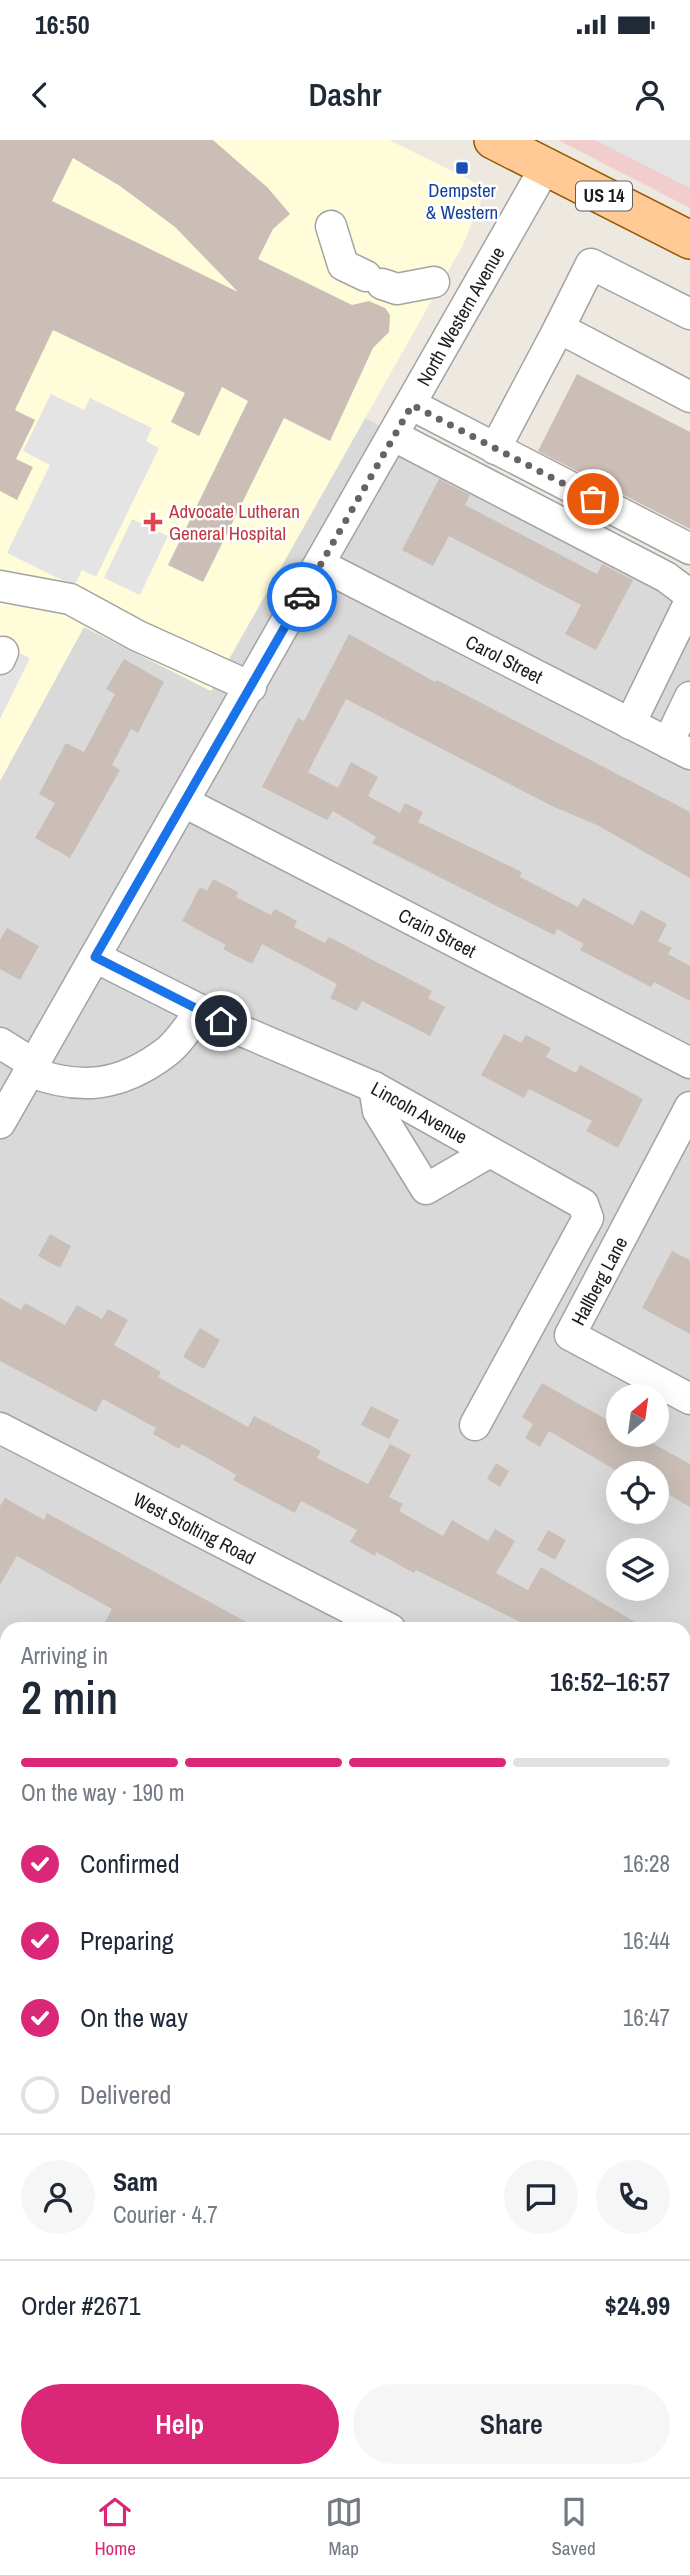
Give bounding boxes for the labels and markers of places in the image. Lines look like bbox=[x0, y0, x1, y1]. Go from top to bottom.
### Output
marker: Dempster & Western bbox=[454, 160, 470, 176]
place label: Dempster & Western bbox=[426, 177, 498, 225]
pin bbox=[563, 469, 623, 529]
place label: Advocate Lutheran General Hospital bbox=[168, 498, 300, 546]
marker: Advocate Lutheran General Hospital bbox=[143, 512, 163, 532]
pin bbox=[191, 991, 251, 1051]

